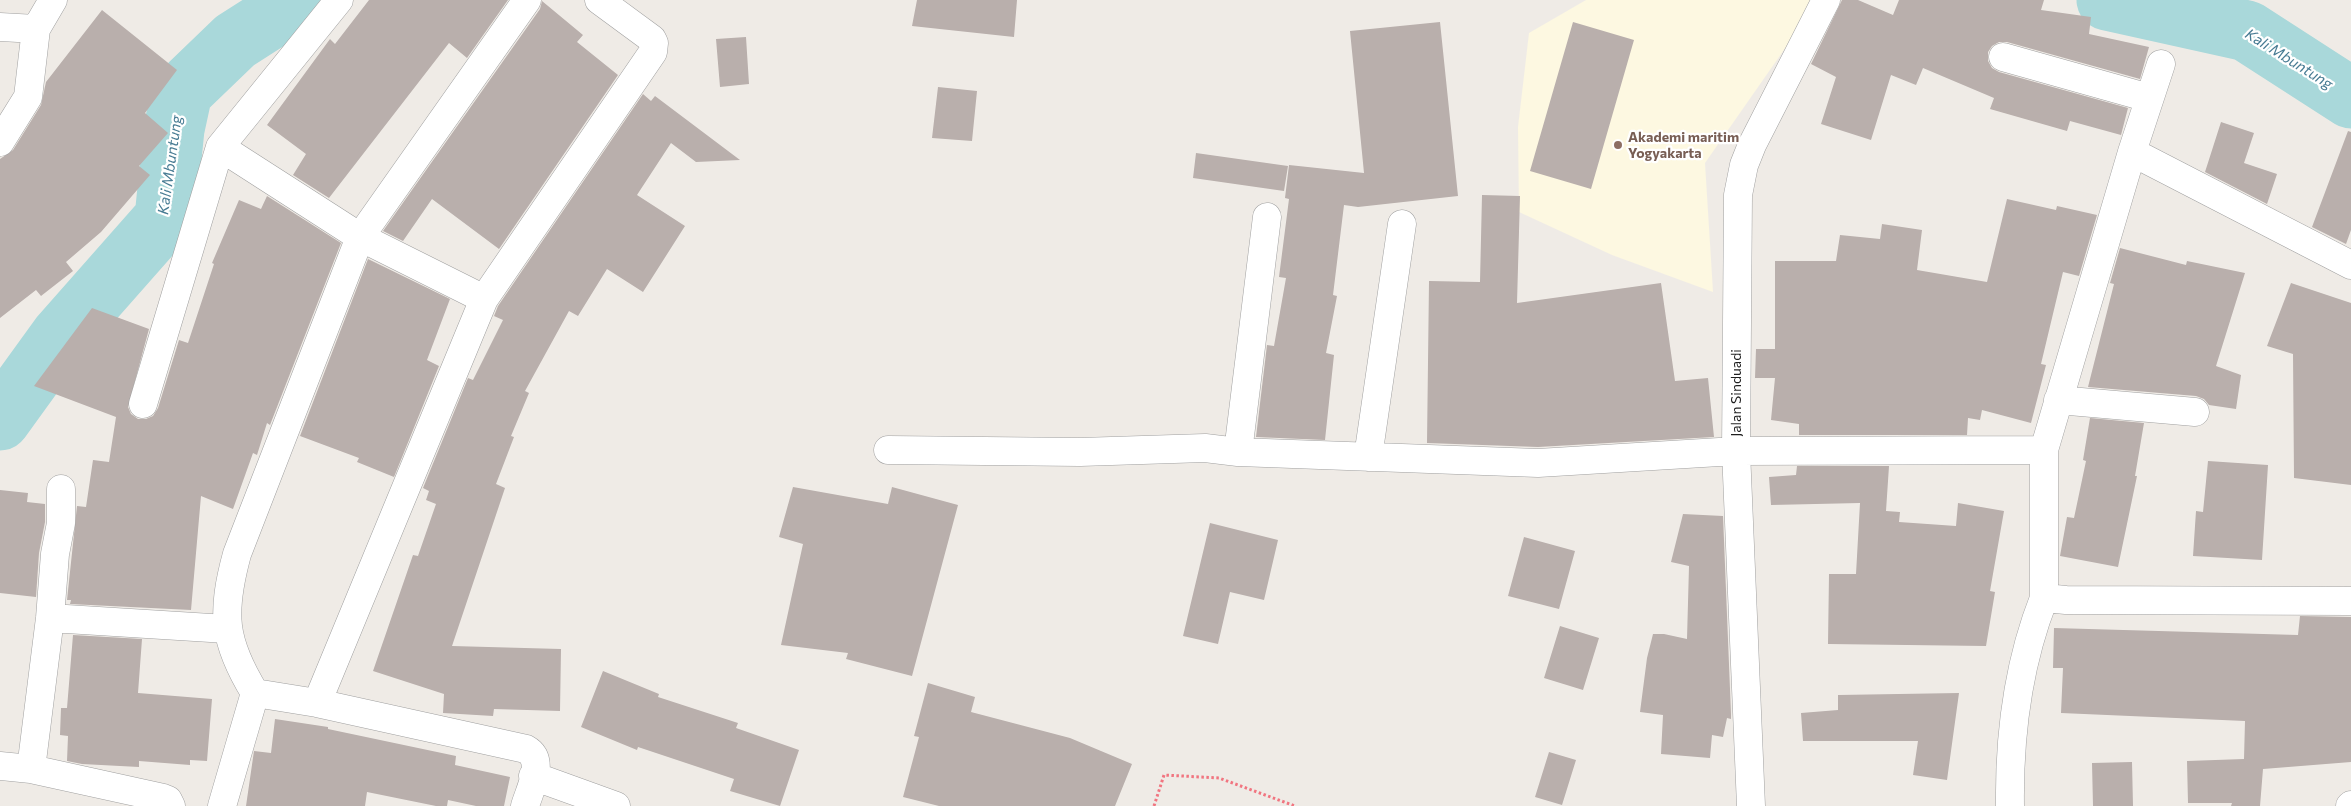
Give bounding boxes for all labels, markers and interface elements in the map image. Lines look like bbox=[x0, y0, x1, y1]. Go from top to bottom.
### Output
water label: Kali Mbuntung bbox=[2242, 25, 2336, 93]
water label: Kali Mbuntung bbox=[154, 114, 186, 216]
place label: Akademi maritim Yogyakarta bbox=[1628, 129, 1739, 162]
marker: Akademi maritim Yogyakarta bbox=[1612, 139, 1624, 151]
street label: Jalan Sinduadi bbox=[1728, 349, 1744, 437]

